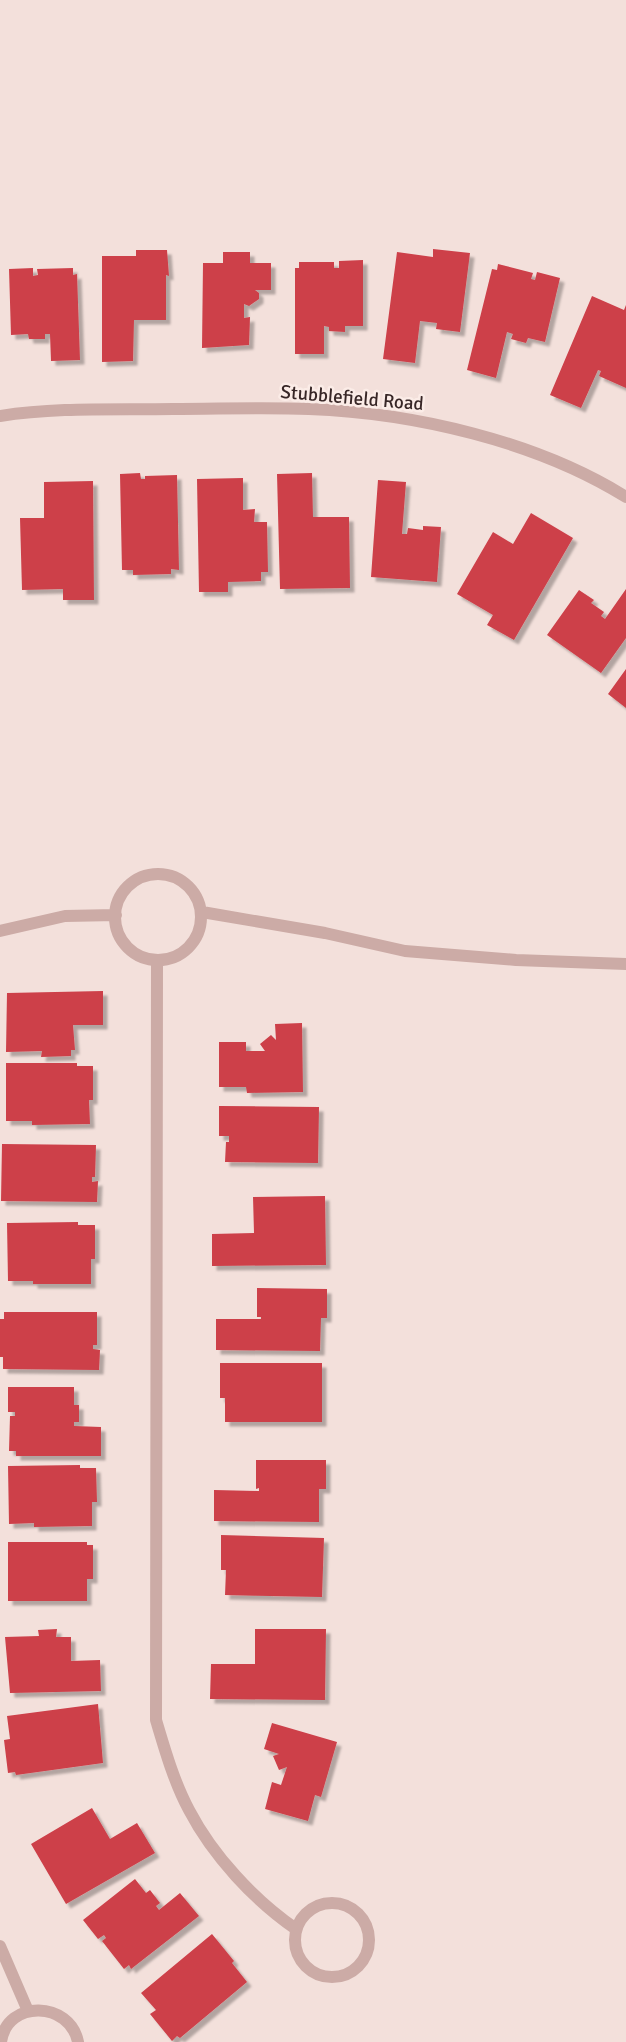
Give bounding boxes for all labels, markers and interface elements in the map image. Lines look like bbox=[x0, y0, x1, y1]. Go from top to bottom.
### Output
street label: Stubblefield Road bbox=[279, 380, 425, 416]

